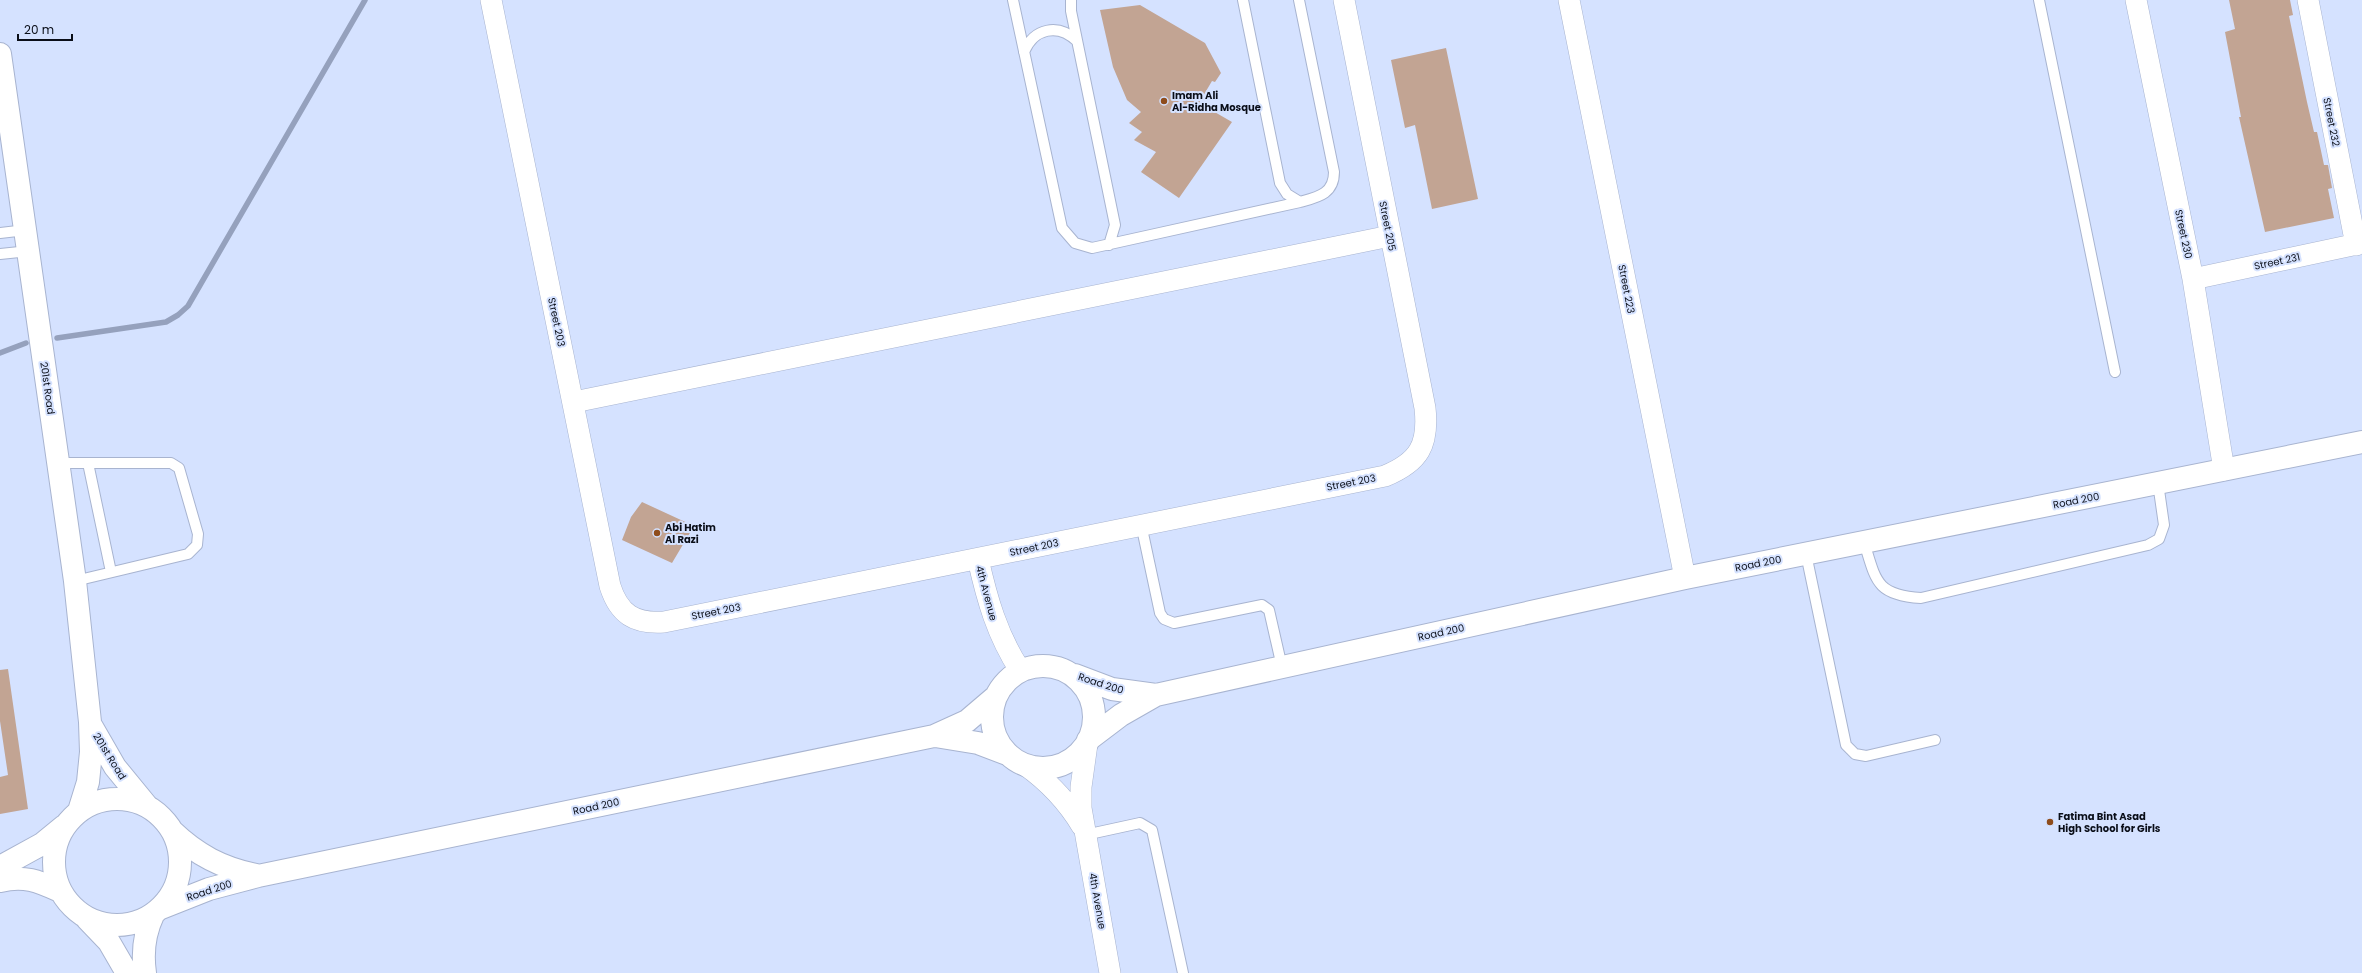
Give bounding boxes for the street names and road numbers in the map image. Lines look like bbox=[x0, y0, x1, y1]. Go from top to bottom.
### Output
street label: Street 232 bbox=[2319, 96, 2344, 148]
street label: Street 205 bbox=[1375, 200, 1400, 252]
street label: Street 230 bbox=[2171, 208, 2196, 260]
street label: Street 231 bbox=[2253, 249, 2302, 274]
street label: Street 223 bbox=[1614, 263, 1639, 315]
street label: Street 203 bbox=[544, 296, 569, 348]
street label: 201st Road bbox=[36, 361, 59, 415]
street label: Street 203 bbox=[1325, 470, 1377, 495]
street label: Road 200 bbox=[2052, 489, 2101, 512]
street label: Street 203 bbox=[1008, 535, 1060, 560]
street label: Road 200 bbox=[1734, 552, 1783, 575]
street label: 4th Avenue bbox=[972, 564, 1001, 622]
street label: Street 203 bbox=[690, 599, 742, 624]
street label: Road 200 bbox=[1417, 620, 1466, 645]
street label: Road 200 bbox=[1076, 669, 1126, 698]
street label: 201st Road bbox=[89, 730, 130, 783]
street label: Road 200 bbox=[572, 794, 621, 819]
street label: 4th Avenue bbox=[1085, 872, 1110, 930]
street label: Road 200 bbox=[184, 876, 234, 905]

